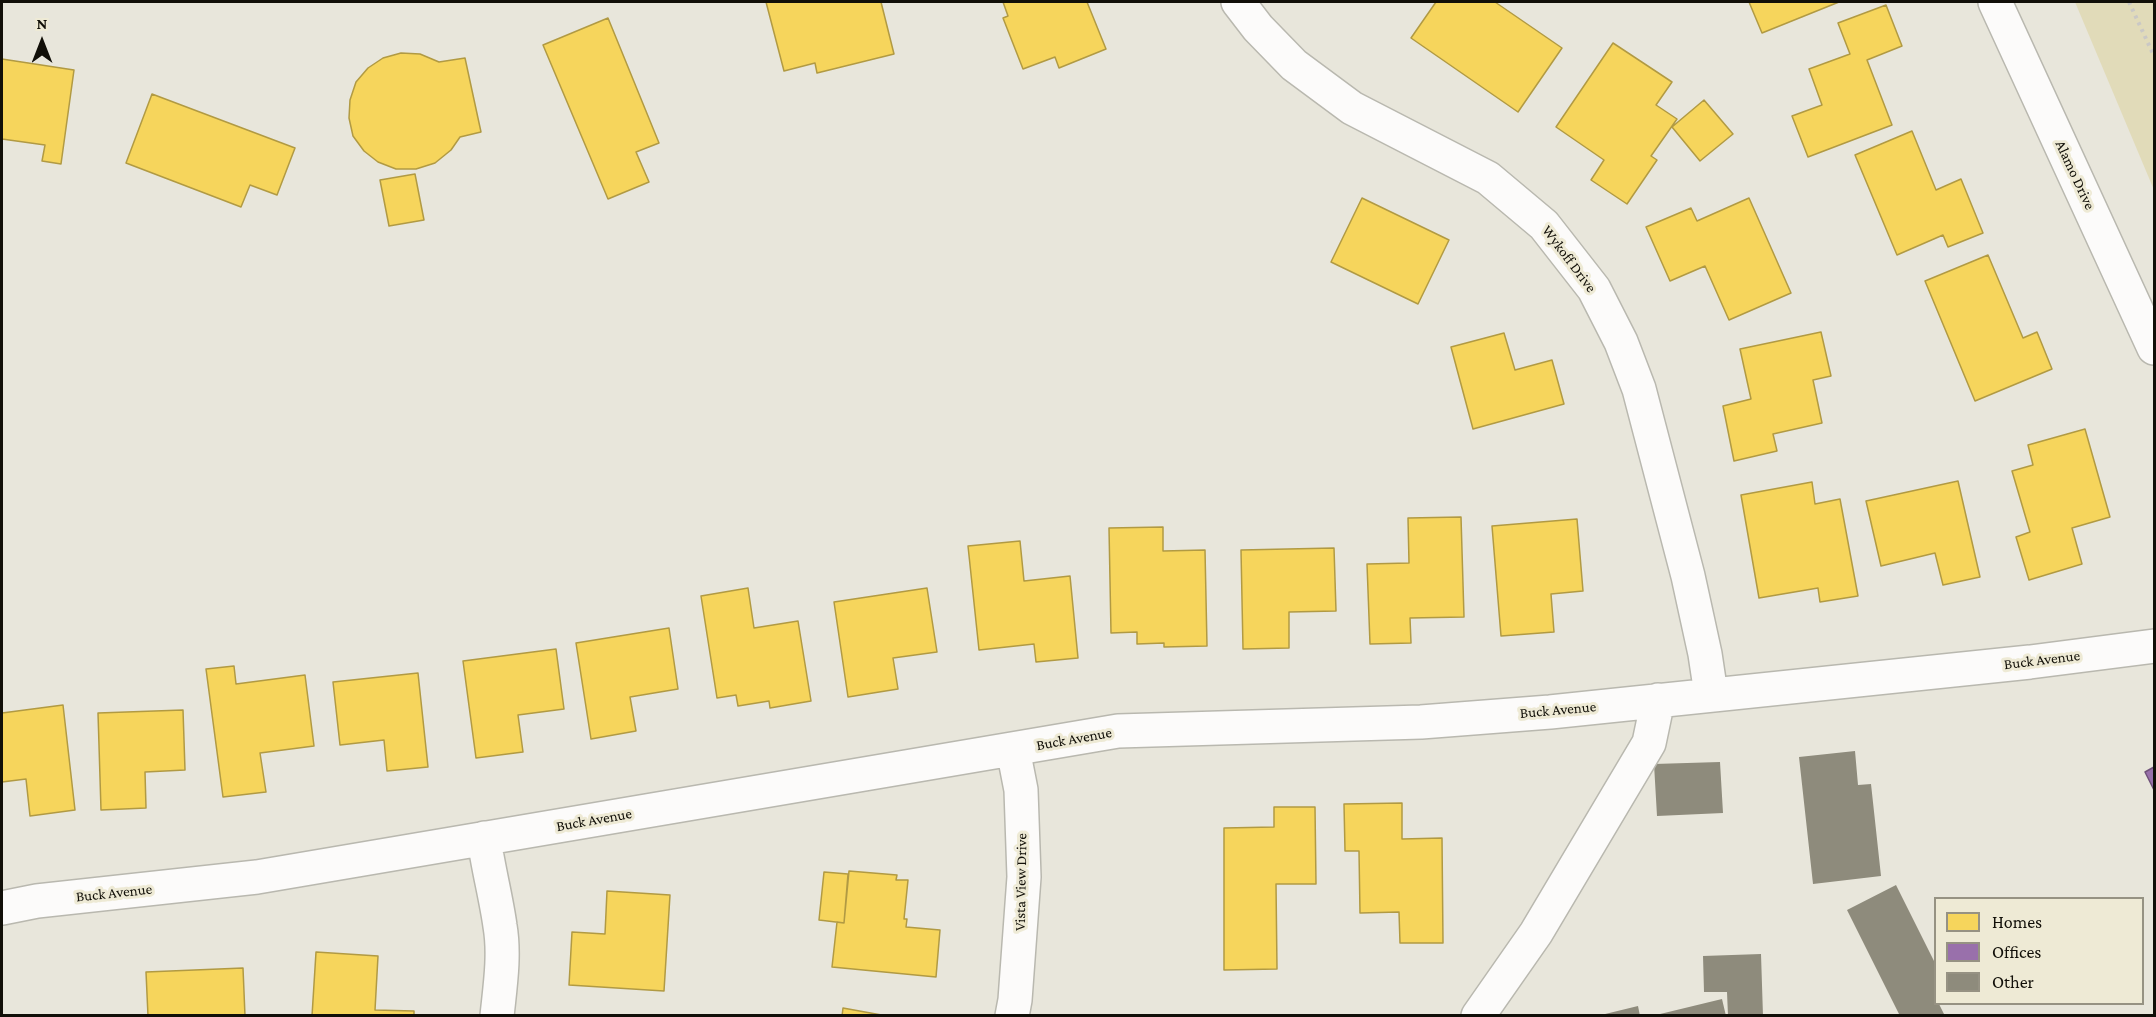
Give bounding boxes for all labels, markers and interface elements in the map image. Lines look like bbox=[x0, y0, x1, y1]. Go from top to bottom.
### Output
north arrow bbox=[12, 12, 72, 72]
text: N bbox=[37, 15, 47, 32]
street label: Alamo Drive bbox=[2051, 138, 2099, 212]
street label: Wykoff Drive bbox=[1538, 222, 1600, 296]
street label: Buck Avenue bbox=[2003, 646, 2081, 674]
street label: Buck Avenue bbox=[1519, 698, 1597, 722]
street label: Buck Avenue bbox=[1035, 723, 1113, 755]
street label: Buck Avenue bbox=[555, 804, 633, 836]
street label: Vista View Drive bbox=[1011, 833, 1031, 931]
street label: Buck Avenue bbox=[75, 880, 153, 906]
legend bbox=[1934, 897, 2144, 1005]
text: Homes bbox=[1992, 912, 2042, 932]
text: Offices bbox=[1992, 942, 2041, 962]
text: Other bbox=[1992, 972, 2034, 992]

